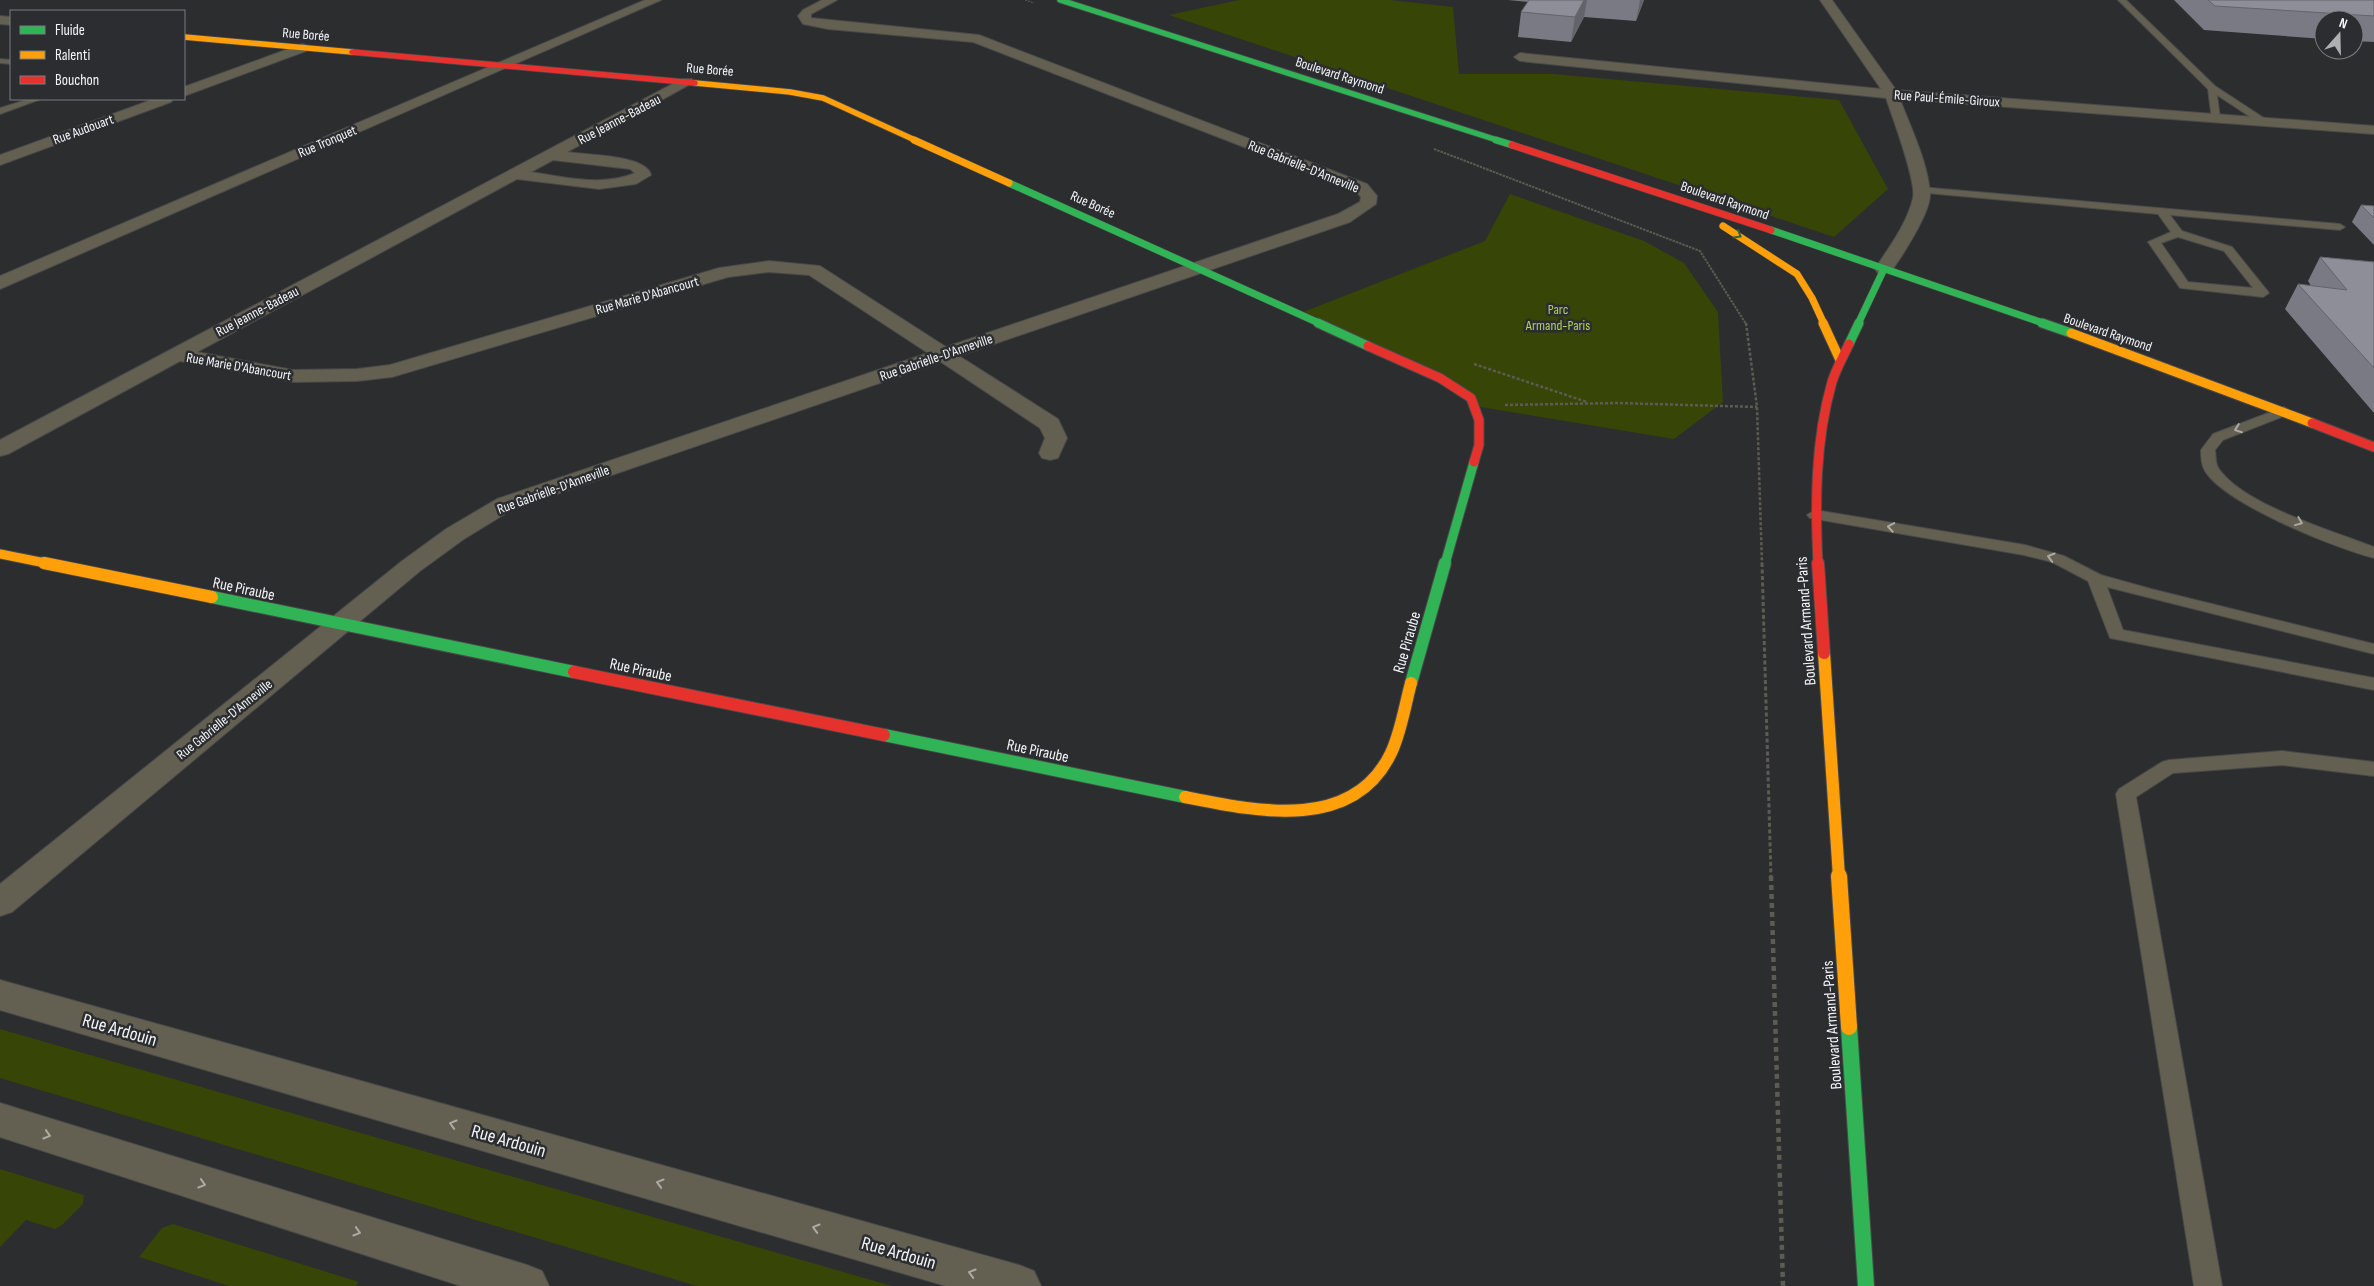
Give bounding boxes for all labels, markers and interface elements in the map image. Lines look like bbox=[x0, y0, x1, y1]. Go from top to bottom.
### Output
legend bbox=[10, 10, 185, 100]
north arrow bbox=[2314, 10, 2364, 60]
text: N bbox=[2337, 14, 2350, 33]
text: Fluide bbox=[55, 21, 85, 40]
street label: Rue Borée bbox=[282, 24, 330, 45]
text: Ralenti bbox=[55, 46, 90, 65]
street label: Boulevard Raymond bbox=[1293, 53, 1386, 98]
street label: Rue Borée bbox=[686, 59, 734, 80]
text: Bouchon bbox=[55, 71, 99, 90]
street label: Rue Paul-Émile-Giroux bbox=[1894, 86, 2001, 111]
street label: Rue Jeanne-Badeau bbox=[575, 90, 664, 148]
street label: Rue Audouart bbox=[50, 111, 116, 148]
street label: Rue Tronquet bbox=[295, 122, 359, 161]
street label: Rue Gabrielle-D'Anneville bbox=[1246, 136, 1362, 196]
street label: Boulevard Raymond bbox=[1679, 177, 1771, 224]
street label: Rue Borée bbox=[1068, 187, 1118, 222]
one-way arrow bbox=[1732, 229, 1741, 238]
street label: Rue Marie D'Abancourt bbox=[594, 273, 701, 318]
street label: Rue Jeanne-Badeau bbox=[213, 282, 302, 340]
park label: Parc Armand-Paris bbox=[1525, 301, 1590, 334]
street label: Boulevard Raymond bbox=[2062, 309, 2154, 356]
street label: Rue Gabrielle-D'Anneville bbox=[877, 330, 995, 385]
street label: Rue Marie D'Abancourt bbox=[185, 349, 293, 384]
one-way arrow bbox=[2235, 423, 2243, 433]
street label: Rue Gabrielle-D'Anneville bbox=[495, 461, 612, 518]
one-way arrow bbox=[2294, 516, 2303, 527]
one-way arrow bbox=[1887, 523, 1895, 533]
one-way arrow bbox=[2046, 552, 2055, 563]
street label: Boulevard Armand-Paris bbox=[1793, 556, 1820, 686]
street label: Rue Piraube bbox=[211, 574, 276, 605]
street label: Rue Piraube bbox=[1390, 609, 1425, 675]
street label: Rue Piraube bbox=[608, 655, 673, 686]
street label: Rue Gabrielle-D'Anneville bbox=[173, 676, 276, 763]
street label: Rue Piraube bbox=[1005, 736, 1070, 767]
street label: Boulevard Armand-Paris bbox=[1819, 960, 1846, 1090]
street label: Rue Ardouin bbox=[80, 1009, 159, 1052]
one-way arrow bbox=[449, 1120, 457, 1130]
street label: Rue Ardouin bbox=[469, 1120, 548, 1163]
one-way arrow bbox=[42, 1129, 50, 1139]
one-way arrow bbox=[197, 1178, 205, 1188]
one-way arrow bbox=[656, 1179, 664, 1189]
one-way arrow bbox=[811, 1223, 820, 1234]
one-way arrow bbox=[352, 1227, 360, 1237]
street label: Rue Ardouin bbox=[859, 1232, 938, 1275]
one-way arrow bbox=[969, 1268, 977, 1278]

